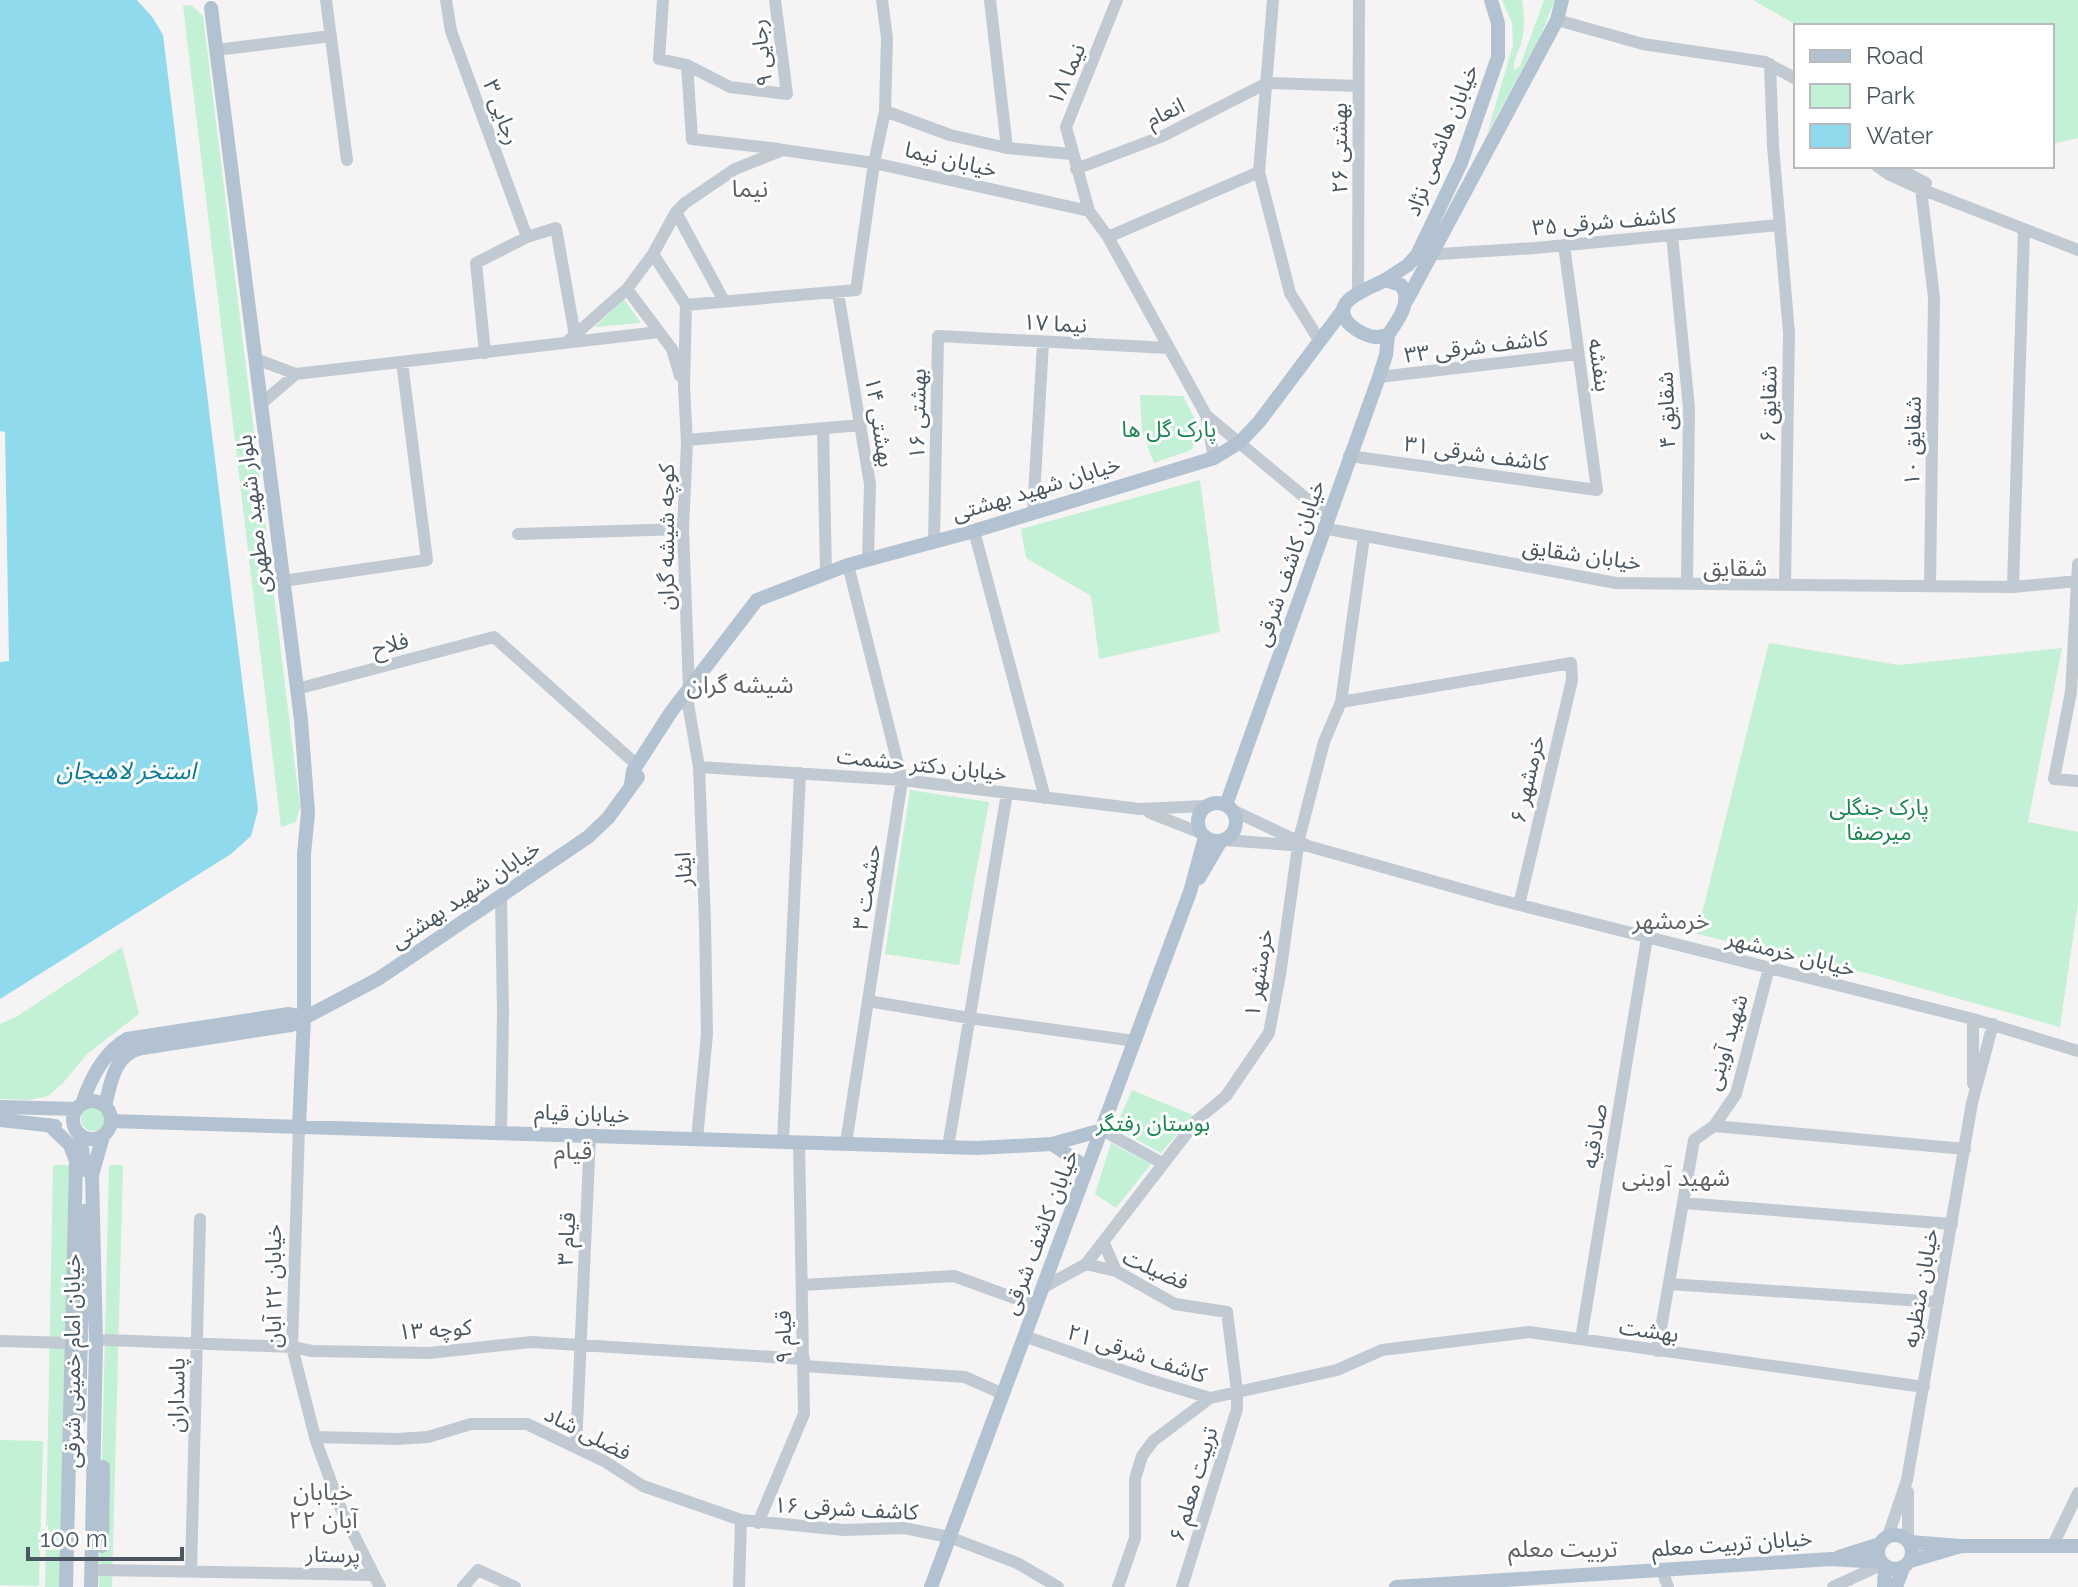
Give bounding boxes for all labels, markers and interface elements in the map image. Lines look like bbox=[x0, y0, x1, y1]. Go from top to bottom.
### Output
street label: رجایی ۹ bbox=[745, 18, 778, 88]
legend bbox=[1794, 24, 2054, 168]
street label: نیما ۱۸ bbox=[1042, 39, 1090, 109]
text: Road bbox=[1866, 41, 1924, 70]
street label: خیابان هاشمی نژاد bbox=[1399, 60, 1483, 220]
street label: رجایی ۳ bbox=[477, 76, 526, 149]
text: Park bbox=[1866, 81, 1915, 110]
street label: انعام bbox=[1142, 92, 1190, 136]
street label: بهشتی ۲۶ bbox=[1326, 103, 1352, 193]
text: Water bbox=[1866, 121, 1934, 150]
street label: خیابان نیما bbox=[902, 136, 1000, 182]
district label: نیما bbox=[732, 174, 768, 203]
street label: کاشف شرقی ۳۵ bbox=[1531, 202, 1678, 240]
street label: نیما ۱۷ bbox=[1022, 308, 1088, 338]
street label: کاشف شرقی ۳۳ bbox=[1403, 324, 1550, 368]
street label: بنفشه bbox=[1583, 337, 1617, 393]
street label: شقایق ۶ bbox=[1754, 365, 1783, 443]
street label: بهشتی ۱۶ bbox=[903, 368, 931, 460]
street label: شقایق ۴ bbox=[1652, 371, 1681, 449]
street label: بهشتی ۱۴ bbox=[860, 375, 900, 469]
street label: شقایق ۱۰ bbox=[1898, 396, 1927, 486]
park label: پارک گل ها bbox=[1122, 416, 1216, 444]
street label: کاشف شرقی ۳۱ bbox=[1403, 430, 1550, 476]
street label: بلوار شهید مطهری bbox=[230, 433, 277, 595]
street label: خیابان شهید بهشتی bbox=[949, 450, 1123, 526]
street label: کوچه شیشه گران bbox=[653, 463, 681, 610]
street label: خیابان کاشف شرقی bbox=[1248, 476, 1330, 650]
street label: خیابان شقایق bbox=[1521, 533, 1643, 576]
district label: شقایق bbox=[1703, 553, 1767, 583]
street label: فلاح bbox=[369, 627, 412, 665]
district label: شیشه گران bbox=[687, 670, 793, 699]
street label: خرمشهر ۶ bbox=[1504, 733, 1550, 825]
street label: خیابان دکتر حشمت bbox=[836, 742, 1008, 786]
water label: استخر لاهیجان bbox=[56, 756, 198, 785]
park label: پارک جنگلی میرصفا bbox=[1829, 794, 1929, 845]
street label: خیابان شهید بهشتی bbox=[385, 834, 545, 954]
street label: حشمت ۳ bbox=[846, 842, 886, 932]
street label: ایثار bbox=[669, 851, 698, 888]
district label: خرمشهر bbox=[1631, 906, 1710, 935]
street label: خیابان خرمشهر bbox=[1723, 924, 1858, 982]
street label: خرمشهر ۱ bbox=[1238, 927, 1278, 1019]
street label: شهید آوینی bbox=[1699, 991, 1753, 1093]
street label: خیابان قیام bbox=[534, 1098, 630, 1132]
street label: صادقیه bbox=[1576, 1102, 1612, 1170]
park label: بوستان رفتگر bbox=[1095, 1110, 1210, 1137]
district label: قیام bbox=[554, 1136, 592, 1169]
street label: خیابان کاشف شرقی bbox=[997, 1146, 1083, 1318]
district label: شهید آوینی bbox=[1622, 1163, 1730, 1192]
street label: قیام ۳ bbox=[552, 1212, 584, 1267]
street label: خیابان ۲۲ آبان bbox=[260, 1224, 286, 1348]
street label: خیابان منظریه bbox=[1897, 1226, 1943, 1350]
street label: فضیلت bbox=[1119, 1243, 1193, 1295]
street label: خیابان امام خمینی شرقی bbox=[59, 1254, 89, 1468]
street label: قیام ۹ bbox=[770, 1310, 800, 1364]
street label: کوچه ۱۳ bbox=[397, 1313, 474, 1347]
street label: بهشت bbox=[1618, 1313, 1680, 1347]
street label: کاشف شرقی ۲۱ bbox=[1064, 1318, 1211, 1388]
street label: پاسداران bbox=[162, 1357, 192, 1433]
street label: فضلی شاد bbox=[541, 1400, 635, 1466]
street label: تربیت معلم ۶ bbox=[1163, 1423, 1227, 1546]
district label: خیابان ۲۲ آبان bbox=[288, 1477, 359, 1534]
street label: کاشف شرقی ۱۶ bbox=[773, 1491, 920, 1525]
scale bar bbox=[28, 1511, 182, 1561]
text: 100 m bbox=[40, 1524, 108, 1553]
street label: خیابان تربیت معلم bbox=[1651, 1524, 1814, 1566]
district label: تربیت معلم bbox=[1508, 1534, 1618, 1566]
street label: پرستار bbox=[304, 1541, 361, 1570]

